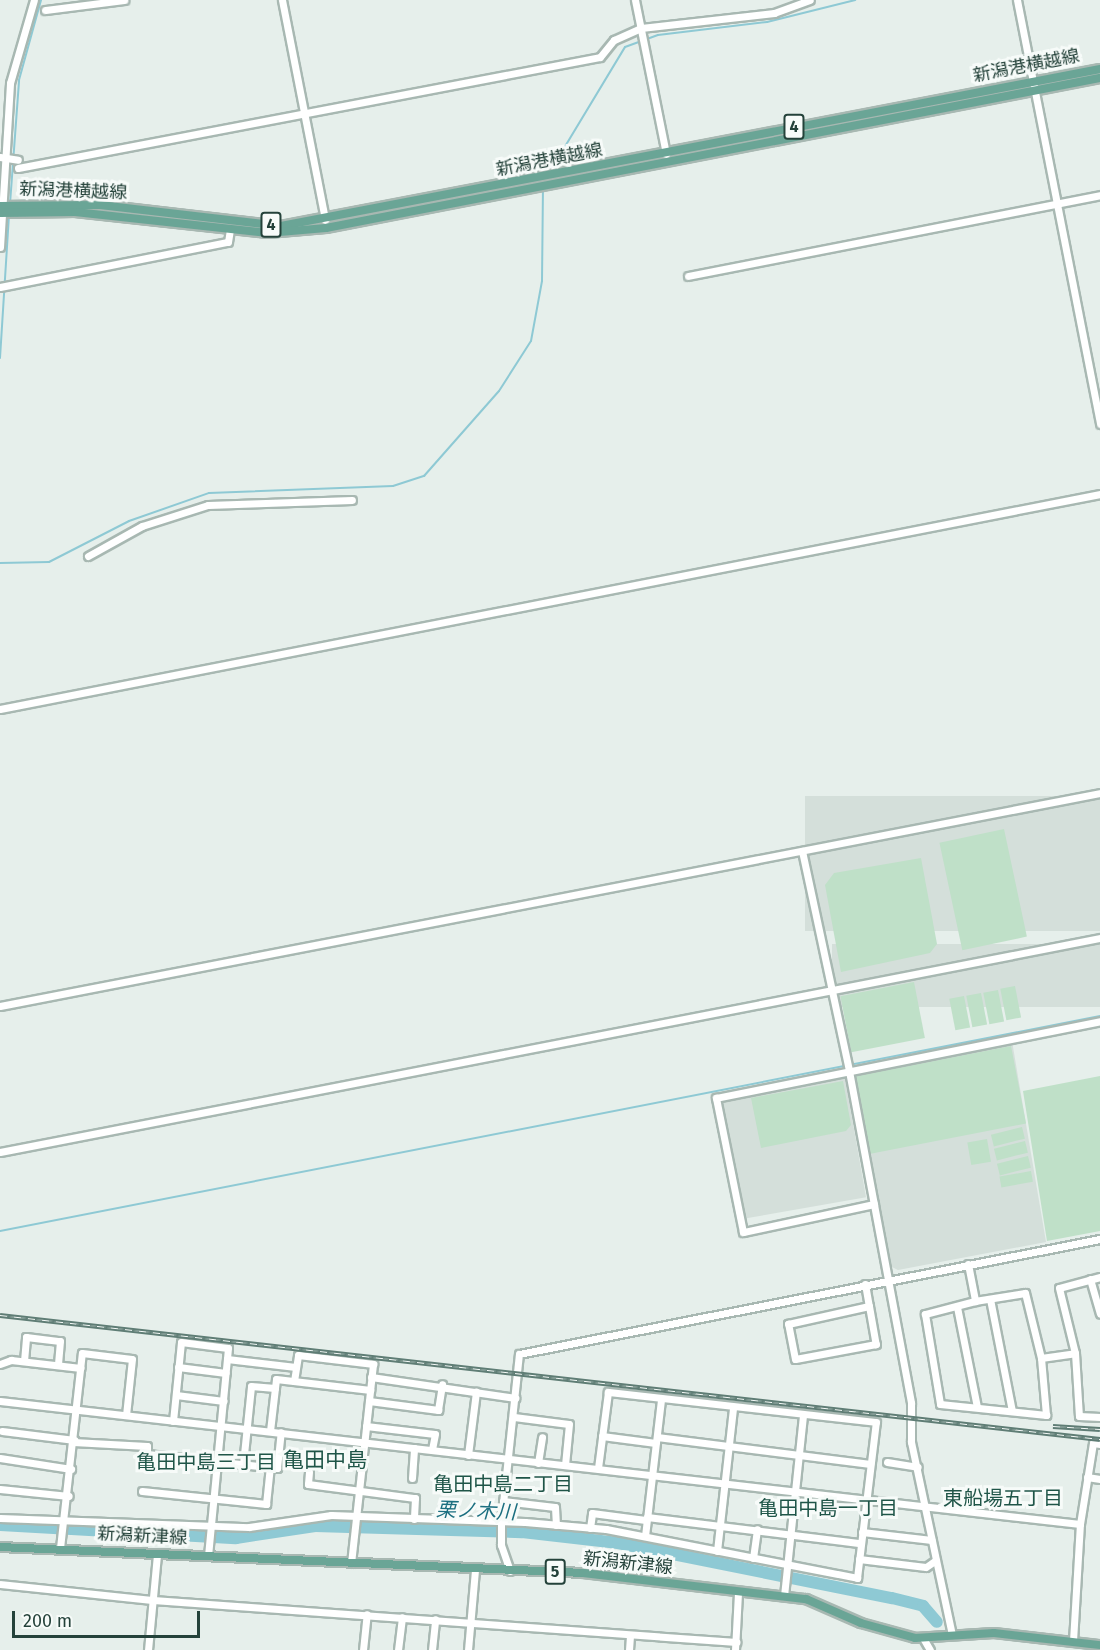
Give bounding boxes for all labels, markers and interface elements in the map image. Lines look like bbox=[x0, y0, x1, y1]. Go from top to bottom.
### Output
street label: 新潟港横越線 bbox=[971, 45, 1081, 87]
road number: 4 bbox=[782, 114, 806, 140]
street label: 新潟港横越線 bbox=[494, 139, 604, 181]
street label: 新潟港横越線 bbox=[19, 178, 127, 204]
road number: 4 bbox=[259, 212, 283, 238]
district label: 亀田中島 bbox=[283, 1447, 367, 1473]
district label: 亀田中島三丁目 bbox=[136, 1450, 276, 1474]
district label: 亀田中島二丁目 bbox=[433, 1472, 573, 1496]
district label: 東船場五丁目 bbox=[943, 1486, 1063, 1510]
district label: 亀田中島一丁目 bbox=[758, 1496, 898, 1520]
water label: 栗ノ木川 bbox=[436, 1498, 516, 1524]
street label: 新潟新津線 bbox=[96, 1523, 188, 1549]
street label: 新潟新津線 bbox=[582, 1548, 674, 1578]
road number: 5 bbox=[544, 1559, 566, 1585]
scale bar bbox=[15, 1599, 202, 1637]
text: 200 m bbox=[23, 1610, 72, 1632]

